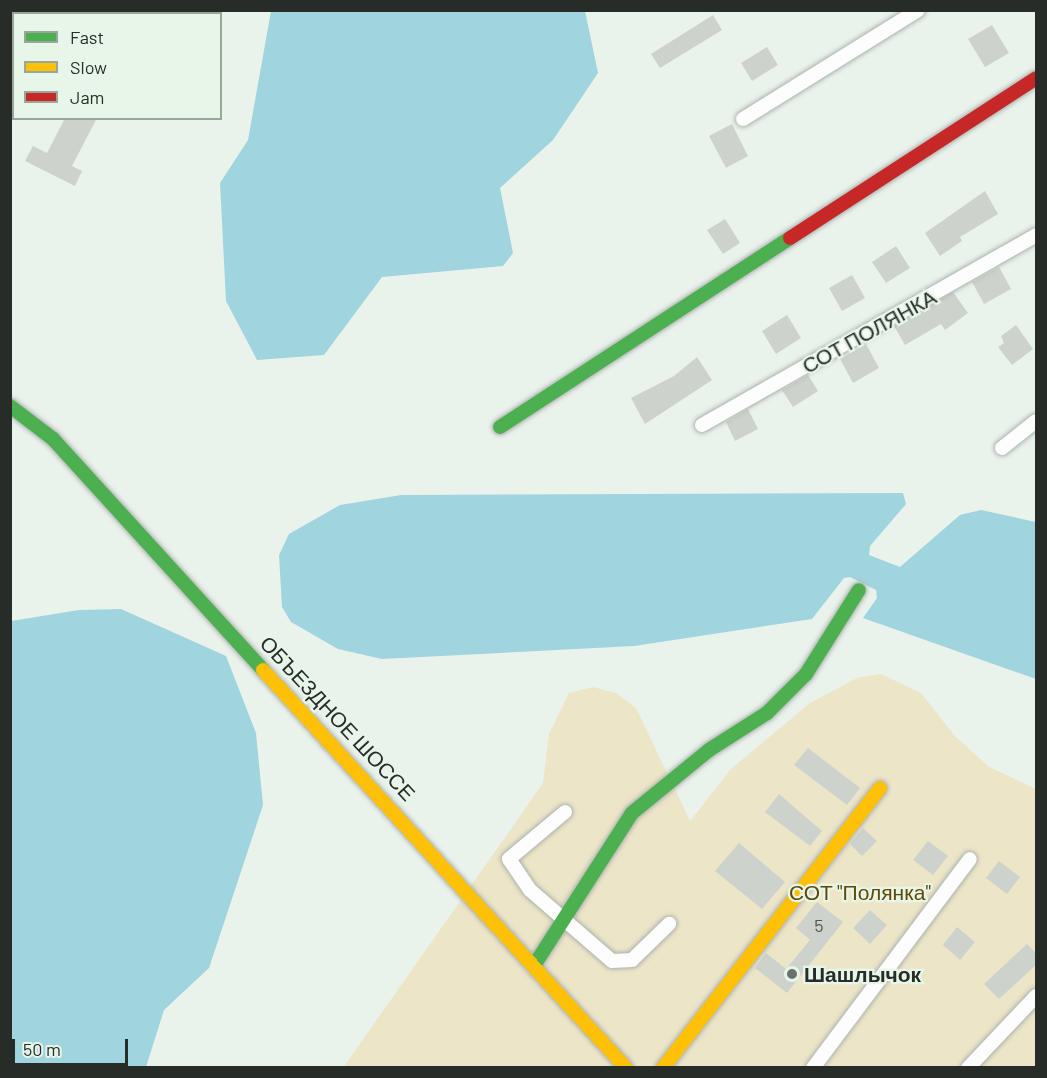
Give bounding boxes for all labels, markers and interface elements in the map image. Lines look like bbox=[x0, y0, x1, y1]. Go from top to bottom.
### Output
legend bbox=[12, 12, 222, 120]
text: Fast bbox=[70, 26, 104, 48]
text: Slow bbox=[70, 56, 107, 78]
text: Jam bbox=[70, 86, 104, 108]
street label: СОТ ПОЛЯНКА bbox=[797, 284, 941, 378]
street label: ОБЪЕЗДНОЕ ШОССЕ bbox=[255, 630, 421, 806]
park label: СОТ "Полянка" bbox=[789, 879, 931, 905]
house number: 5 bbox=[814, 914, 824, 936]
place label: Шашлычок bbox=[804, 961, 921, 987]
marker: Шашлычок bbox=[785, 967, 799, 981]
scale bar bbox=[15, 1027, 130, 1065]
text: 50 m bbox=[23, 1038, 61, 1060]

